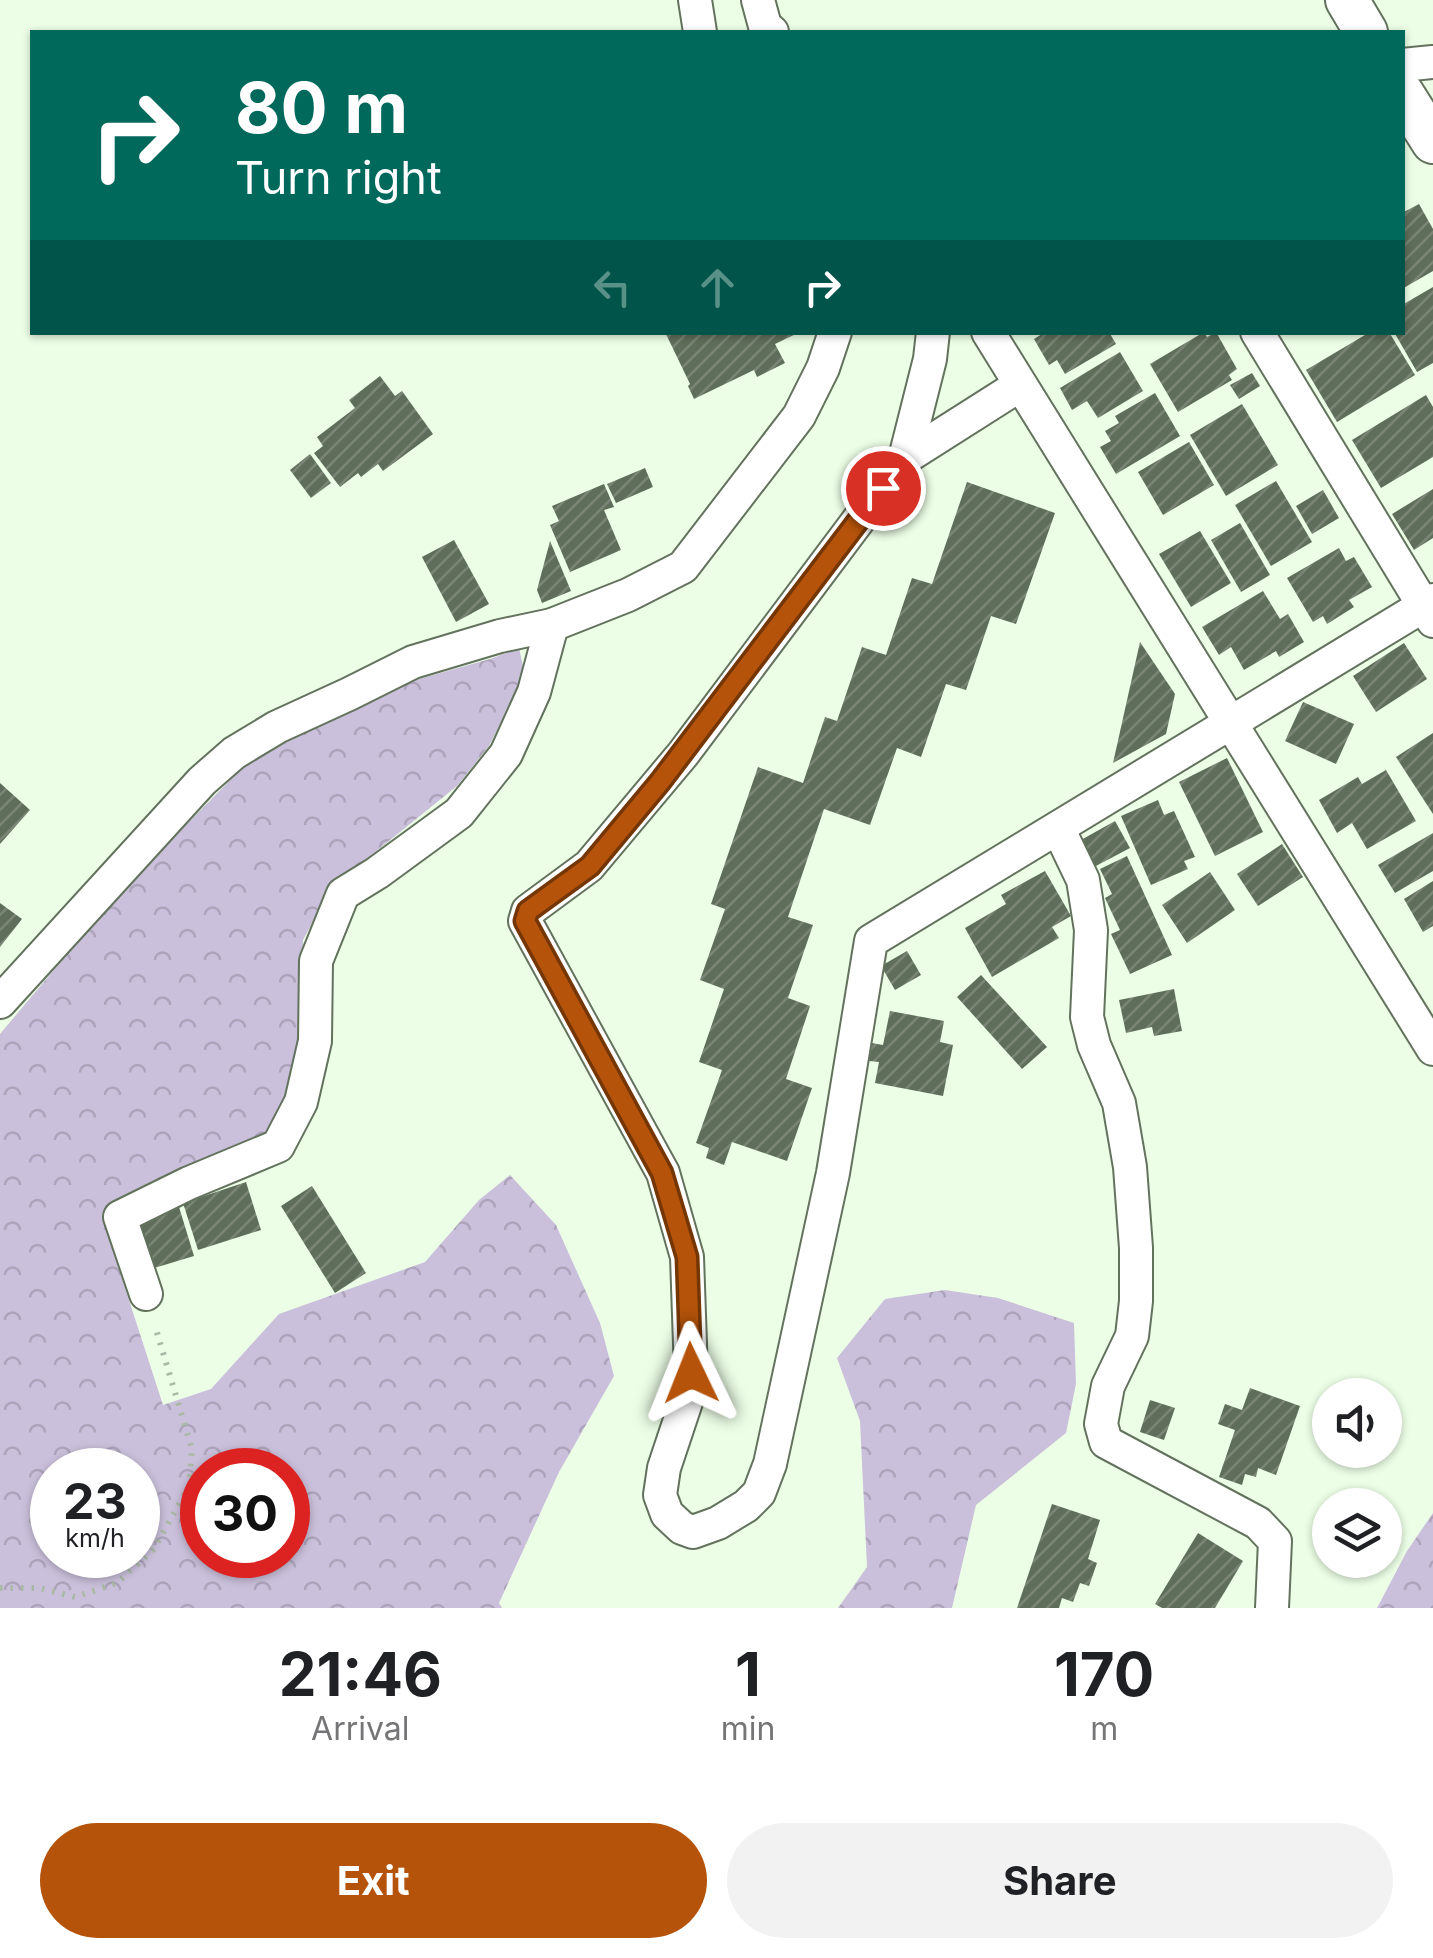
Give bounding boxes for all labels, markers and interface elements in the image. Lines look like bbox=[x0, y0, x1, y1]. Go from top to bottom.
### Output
text: 80 m bbox=[235, 65, 408, 150]
icon: right bbox=[70, 70, 200, 200]
text: Turn right bbox=[235, 150, 442, 205]
icon: left bbox=[585, 260, 640, 315]
icon: ahead bbox=[690, 260, 745, 315]
icon: right bbox=[795, 260, 850, 315]
pin bbox=[841, 446, 926, 531]
icon: arrive bbox=[856, 461, 911, 516]
position arrow bbox=[639, 1321, 743, 1425]
map controls bbox=[1312, 1378, 1402, 1578]
button: sound bbox=[1312, 1378, 1402, 1468]
speed limit sign: 30 bbox=[180, 1448, 310, 1578]
text: 23 bbox=[63, 1471, 127, 1531]
button: layers bbox=[1312, 1488, 1402, 1578]
text: km/h bbox=[65, 1523, 125, 1553]
text: 21:46 bbox=[279, 1638, 442, 1710]
text: 1 bbox=[735, 1638, 761, 1710]
text: 170 bbox=[1054, 1638, 1154, 1710]
text: Arrival bbox=[311, 1709, 410, 1748]
text: min bbox=[721, 1709, 775, 1748]
text: m bbox=[1090, 1709, 1118, 1748]
button: Exit bbox=[40, 1823, 707, 1938]
button: Share bbox=[727, 1823, 1393, 1938]

